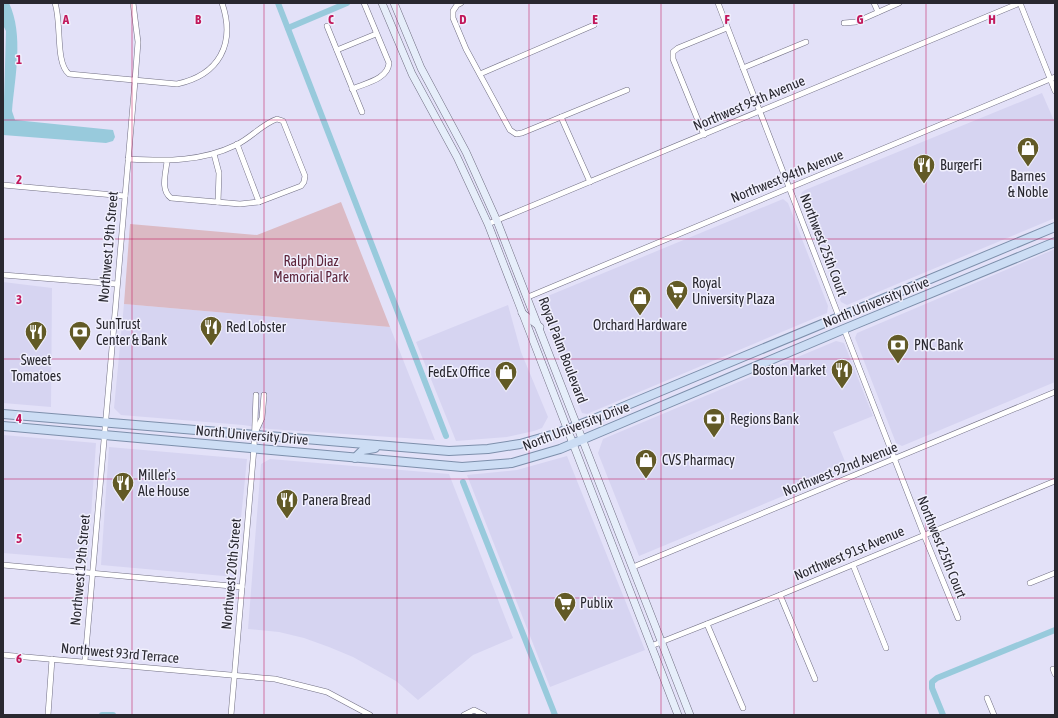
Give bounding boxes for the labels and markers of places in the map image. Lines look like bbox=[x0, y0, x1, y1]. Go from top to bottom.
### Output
shop icon: Barnes & Noble bbox=[1015, 135, 1041, 168]
restaurant icon: BurgerFi bbox=[911, 152, 937, 185]
place label: BurgerFi bbox=[940, 157, 982, 173]
place label: Barnes & Noble bbox=[1008, 168, 1048, 200]
place label: Royal University Plaza bbox=[692, 275, 775, 307]
supermarket icon: Royal University Plaza bbox=[664, 278, 690, 311]
shop icon: Orchard Hardware bbox=[627, 284, 653, 317]
restaurant icon: Red Lobster bbox=[198, 314, 224, 347]
place label: SunTrust Center & Bank bbox=[96, 316, 167, 348]
place label: Orchard Hardware bbox=[593, 317, 687, 333]
restaurant icon: Sweet Tomatoes bbox=[23, 319, 49, 352]
bank icon: SunTrust Center & Bank bbox=[67, 319, 93, 352]
place label: Red Lobster bbox=[226, 319, 287, 335]
bank icon: PNC Bank bbox=[885, 332, 911, 365]
place label: PNC Bank bbox=[914, 337, 963, 353]
place label: Sweet Tomatoes bbox=[11, 352, 61, 384]
restaurant icon: Boston Market bbox=[829, 357, 855, 390]
shop icon: FedEx Office bbox=[493, 359, 519, 392]
place label: Boston Market bbox=[752, 362, 826, 378]
place label: FedEx Office bbox=[428, 364, 490, 380]
bank icon: Regions Bank bbox=[701, 406, 727, 439]
place label: Regions Bank bbox=[730, 411, 799, 427]
shop icon: CVS Pharmacy bbox=[633, 447, 659, 480]
place label: CVS Pharmacy bbox=[662, 452, 735, 468]
place label: Miller's Ale House bbox=[138, 467, 189, 499]
restaurant icon: Miller's Ale House bbox=[110, 470, 136, 503]
restaurant icon: Panera Bread bbox=[274, 487, 300, 520]
place label: Panera Bread bbox=[302, 492, 371, 508]
supermarket icon: Publix bbox=[552, 590, 578, 623]
place label: Publix bbox=[580, 595, 613, 611]

